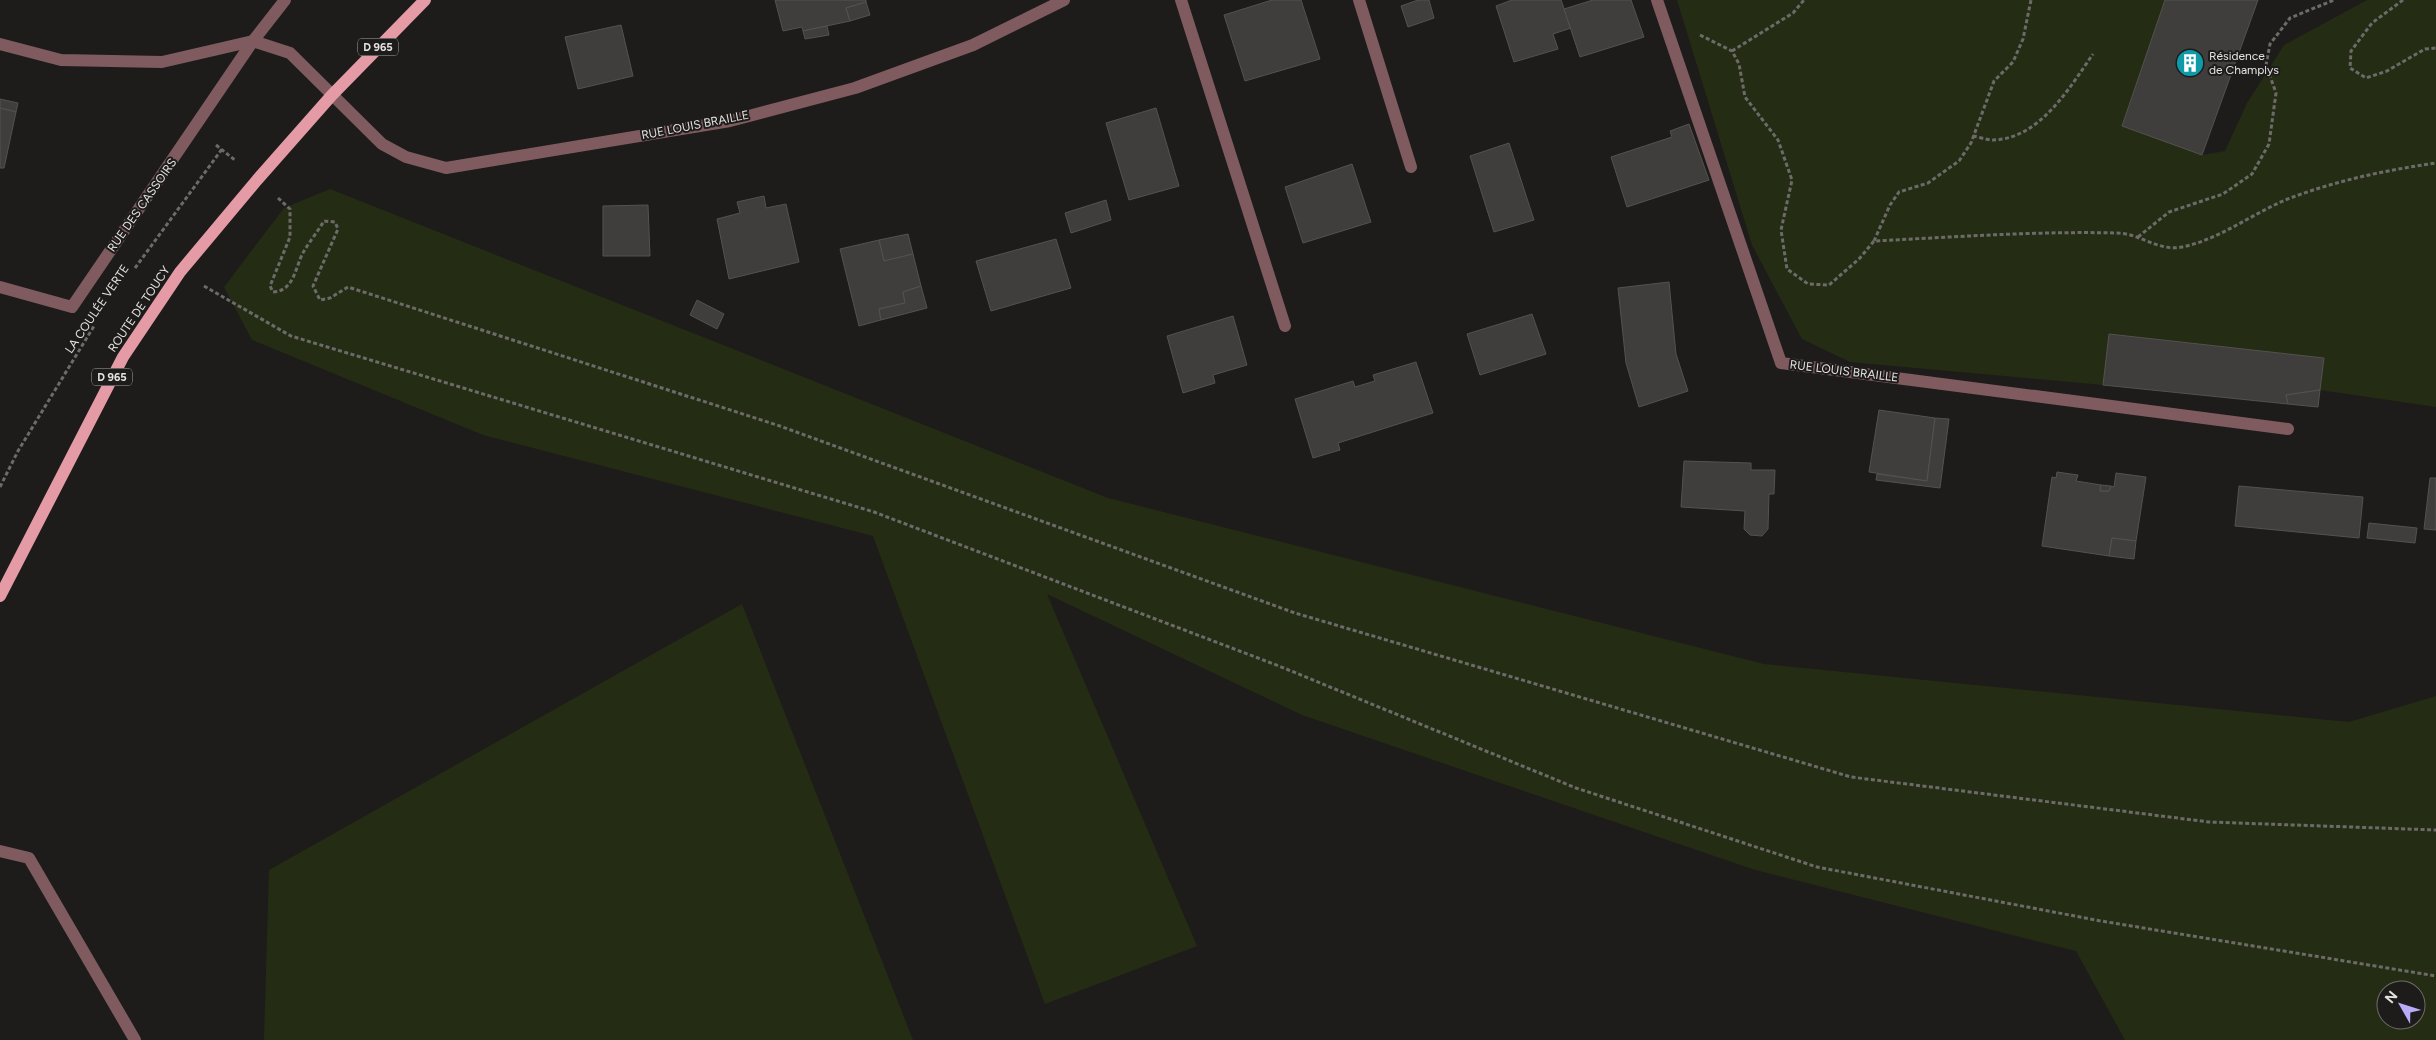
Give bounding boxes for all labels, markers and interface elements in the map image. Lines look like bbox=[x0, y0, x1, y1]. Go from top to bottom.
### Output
road number: D 965 bbox=[358, 38, 398, 56]
building icon: Résidence de Champlys bbox=[2175, 48, 2205, 78]
place label: Résidence de Champlys bbox=[2209, 49, 2279, 77]
street label: RUE LOUIS BRAILLE bbox=[640, 108, 750, 142]
street label: RUE DES CASSOIRS bbox=[105, 156, 179, 254]
street label: LA COULÉE VERTE bbox=[62, 262, 132, 356]
street label: ROUTE DE TOUCY bbox=[105, 263, 173, 355]
street label: RUE LOUIS BRAILLE bbox=[1789, 357, 1899, 385]
road number: D 965 bbox=[92, 368, 132, 386]
north arrow bbox=[2376, 980, 2426, 1030]
text: N bbox=[2381, 988, 2401, 1007]

